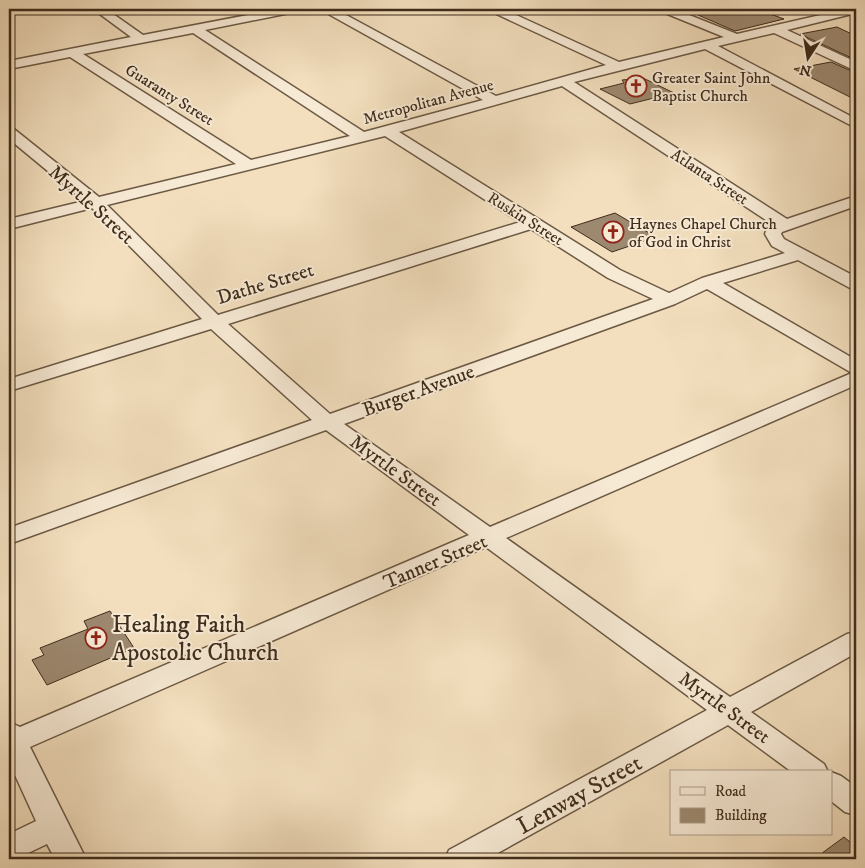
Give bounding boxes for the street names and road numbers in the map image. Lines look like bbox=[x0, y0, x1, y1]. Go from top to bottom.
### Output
street label: Guaranty Street bbox=[121, 60, 217, 130]
street label: Metropolitan Avenue bbox=[361, 75, 496, 129]
street label: Atlanta Street bbox=[667, 144, 752, 209]
street label: Myrtle Street bbox=[43, 160, 139, 250]
street label: Ruskin Street bbox=[484, 188, 567, 250]
street label: Dathe Street bbox=[214, 258, 317, 311]
street label: Burger Avenue bbox=[359, 360, 478, 423]
street label: Myrtle Street bbox=[344, 430, 446, 513]
street label: Tanner Street bbox=[380, 529, 491, 595]
street label: Myrtle Street bbox=[673, 667, 775, 750]
street label: Lenway Street bbox=[512, 748, 648, 842]

